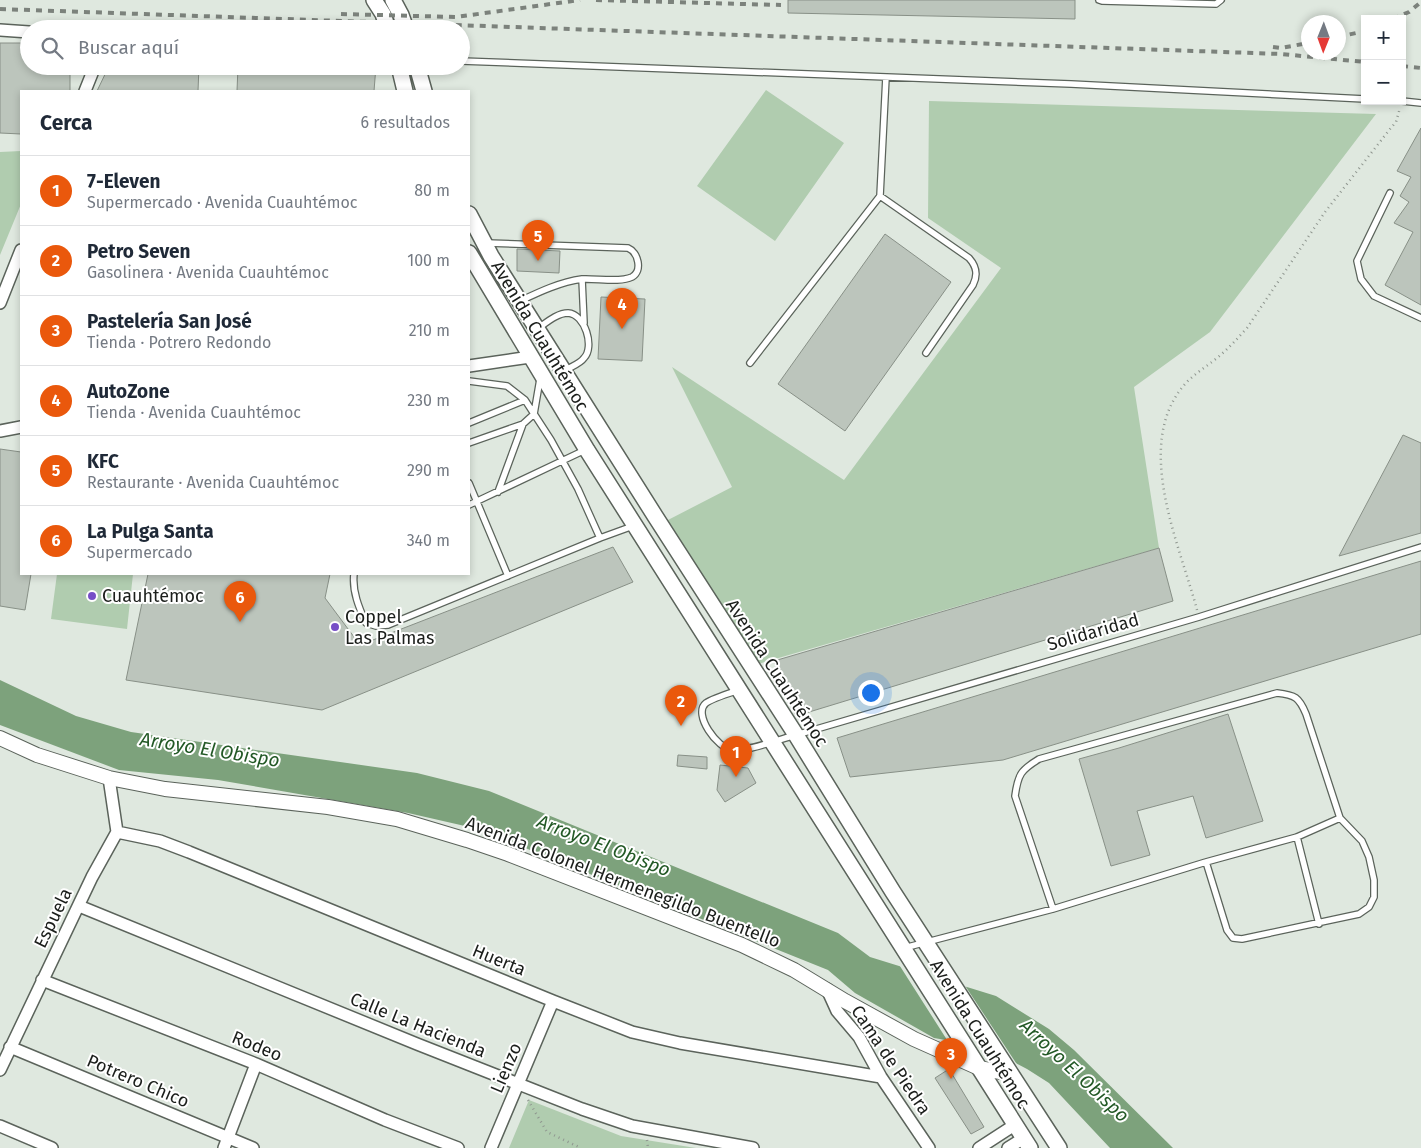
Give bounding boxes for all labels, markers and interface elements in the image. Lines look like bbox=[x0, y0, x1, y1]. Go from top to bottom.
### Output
north arrow bbox=[1301, 15, 1346, 60]
map controls bbox=[1361, 15, 1406, 105]
button: + bbox=[1361, 15, 1406, 60]
search box bbox=[20, 20, 470, 75]
icon: search bbox=[38, 34, 66, 62]
text: Buscar aquí bbox=[78, 36, 179, 59]
button: − bbox=[1361, 60, 1406, 105]
text: Cerca bbox=[40, 110, 92, 136]
text: 6 resultados bbox=[361, 113, 450, 132]
text: 7-Eleven bbox=[87, 170, 160, 193]
text: 1 bbox=[52, 181, 60, 200]
text: 80 m bbox=[414, 181, 450, 200]
text: Supermercado · Avenida Cuauhtémoc bbox=[87, 193, 357, 212]
pin: 5 bbox=[522, 220, 554, 261]
text: Petro Seven bbox=[87, 240, 191, 263]
text: 2 bbox=[52, 251, 60, 270]
text: 100 m bbox=[407, 251, 450, 270]
street label: Avenida Cuauhtémoc bbox=[486, 257, 594, 416]
text: Gasolinera · Avenida Cuauhtémoc bbox=[87, 263, 329, 282]
pin: 4 bbox=[606, 288, 638, 329]
text: Pastelería San José bbox=[87, 310, 252, 333]
text: 3 bbox=[52, 321, 60, 340]
text: 210 m bbox=[409, 321, 450, 340]
text: Tienda · Potrero Redondo bbox=[87, 333, 271, 352]
text: AutoZone bbox=[87, 380, 170, 403]
text: 4 bbox=[51, 391, 61, 410]
text: 230 m bbox=[407, 391, 450, 410]
text: Tienda · Avenida Cuauhtémoc bbox=[87, 403, 301, 422]
text: KFC bbox=[87, 450, 119, 473]
text: 5 bbox=[52, 461, 60, 480]
text: 290 m bbox=[407, 461, 450, 480]
text: Restaurante · Avenida Cuauhtémoc bbox=[87, 473, 339, 492]
text: La Pulga Santa bbox=[87, 520, 214, 543]
text: 6 bbox=[51, 531, 61, 550]
text: 340 m bbox=[407, 531, 450, 550]
text: Supermercado bbox=[87, 543, 193, 562]
pin: 6 bbox=[224, 581, 256, 622]
place label: Cuauhtémoc bbox=[102, 585, 204, 607]
marker: Cuauhtémoc bbox=[86, 590, 98, 602]
street label: Avenida Cuauhtémoc bbox=[721, 595, 833, 751]
place label: Coppel Las Palmas bbox=[345, 606, 434, 649]
street label: Solidaridad bbox=[1045, 608, 1141, 656]
marker: Coppel Las Palmas bbox=[329, 621, 341, 633]
your location bbox=[858, 680, 884, 706]
pin: 2 bbox=[665, 685, 697, 726]
water label: Arroyo El Obispo bbox=[137, 727, 281, 772]
pin: 1 bbox=[720, 736, 752, 777]
water label: Arroyo El Obispo bbox=[533, 809, 674, 881]
street label: Avenida Colonel Hermenegildo Buentello bbox=[463, 812, 783, 952]
street label: Espuela bbox=[29, 884, 77, 952]
street label: Huerta bbox=[469, 939, 529, 981]
street label: Avenida Cuauhtémoc bbox=[925, 955, 1035, 1113]
street label: Calle La Hacienda bbox=[347, 988, 489, 1062]
street label: Cama de Piedra bbox=[846, 1001, 936, 1119]
water label: Arroyo El Obispo bbox=[1015, 1013, 1134, 1127]
street label: Rodeo bbox=[229, 1026, 285, 1066]
pin: 3 bbox=[935, 1038, 967, 1079]
street label: Lienzo bbox=[486, 1039, 526, 1097]
street label: Potrero Chico bbox=[83, 1050, 193, 1112]

